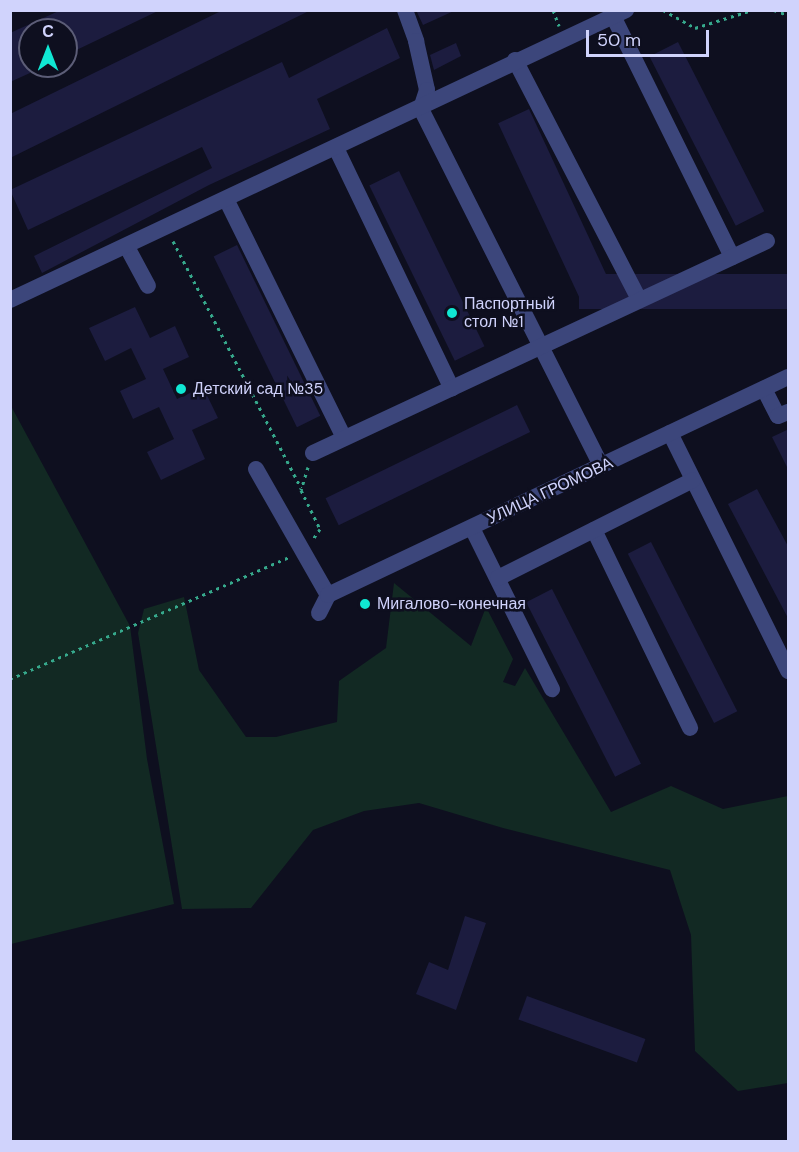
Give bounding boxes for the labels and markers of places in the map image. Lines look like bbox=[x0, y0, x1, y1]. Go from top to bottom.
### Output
place label: Паспортный стол №1 bbox=[464, 294, 555, 332]
marker: Паспортный стол №1 bbox=[445, 306, 459, 320]
place label: Детский сад №35 bbox=[193, 379, 323, 399]
marker: Детский сад №35 bbox=[174, 382, 188, 396]
place label: Мигалово-конечная bbox=[377, 594, 526, 614]
marker: Мигалово-конечная bbox=[358, 597, 372, 611]

